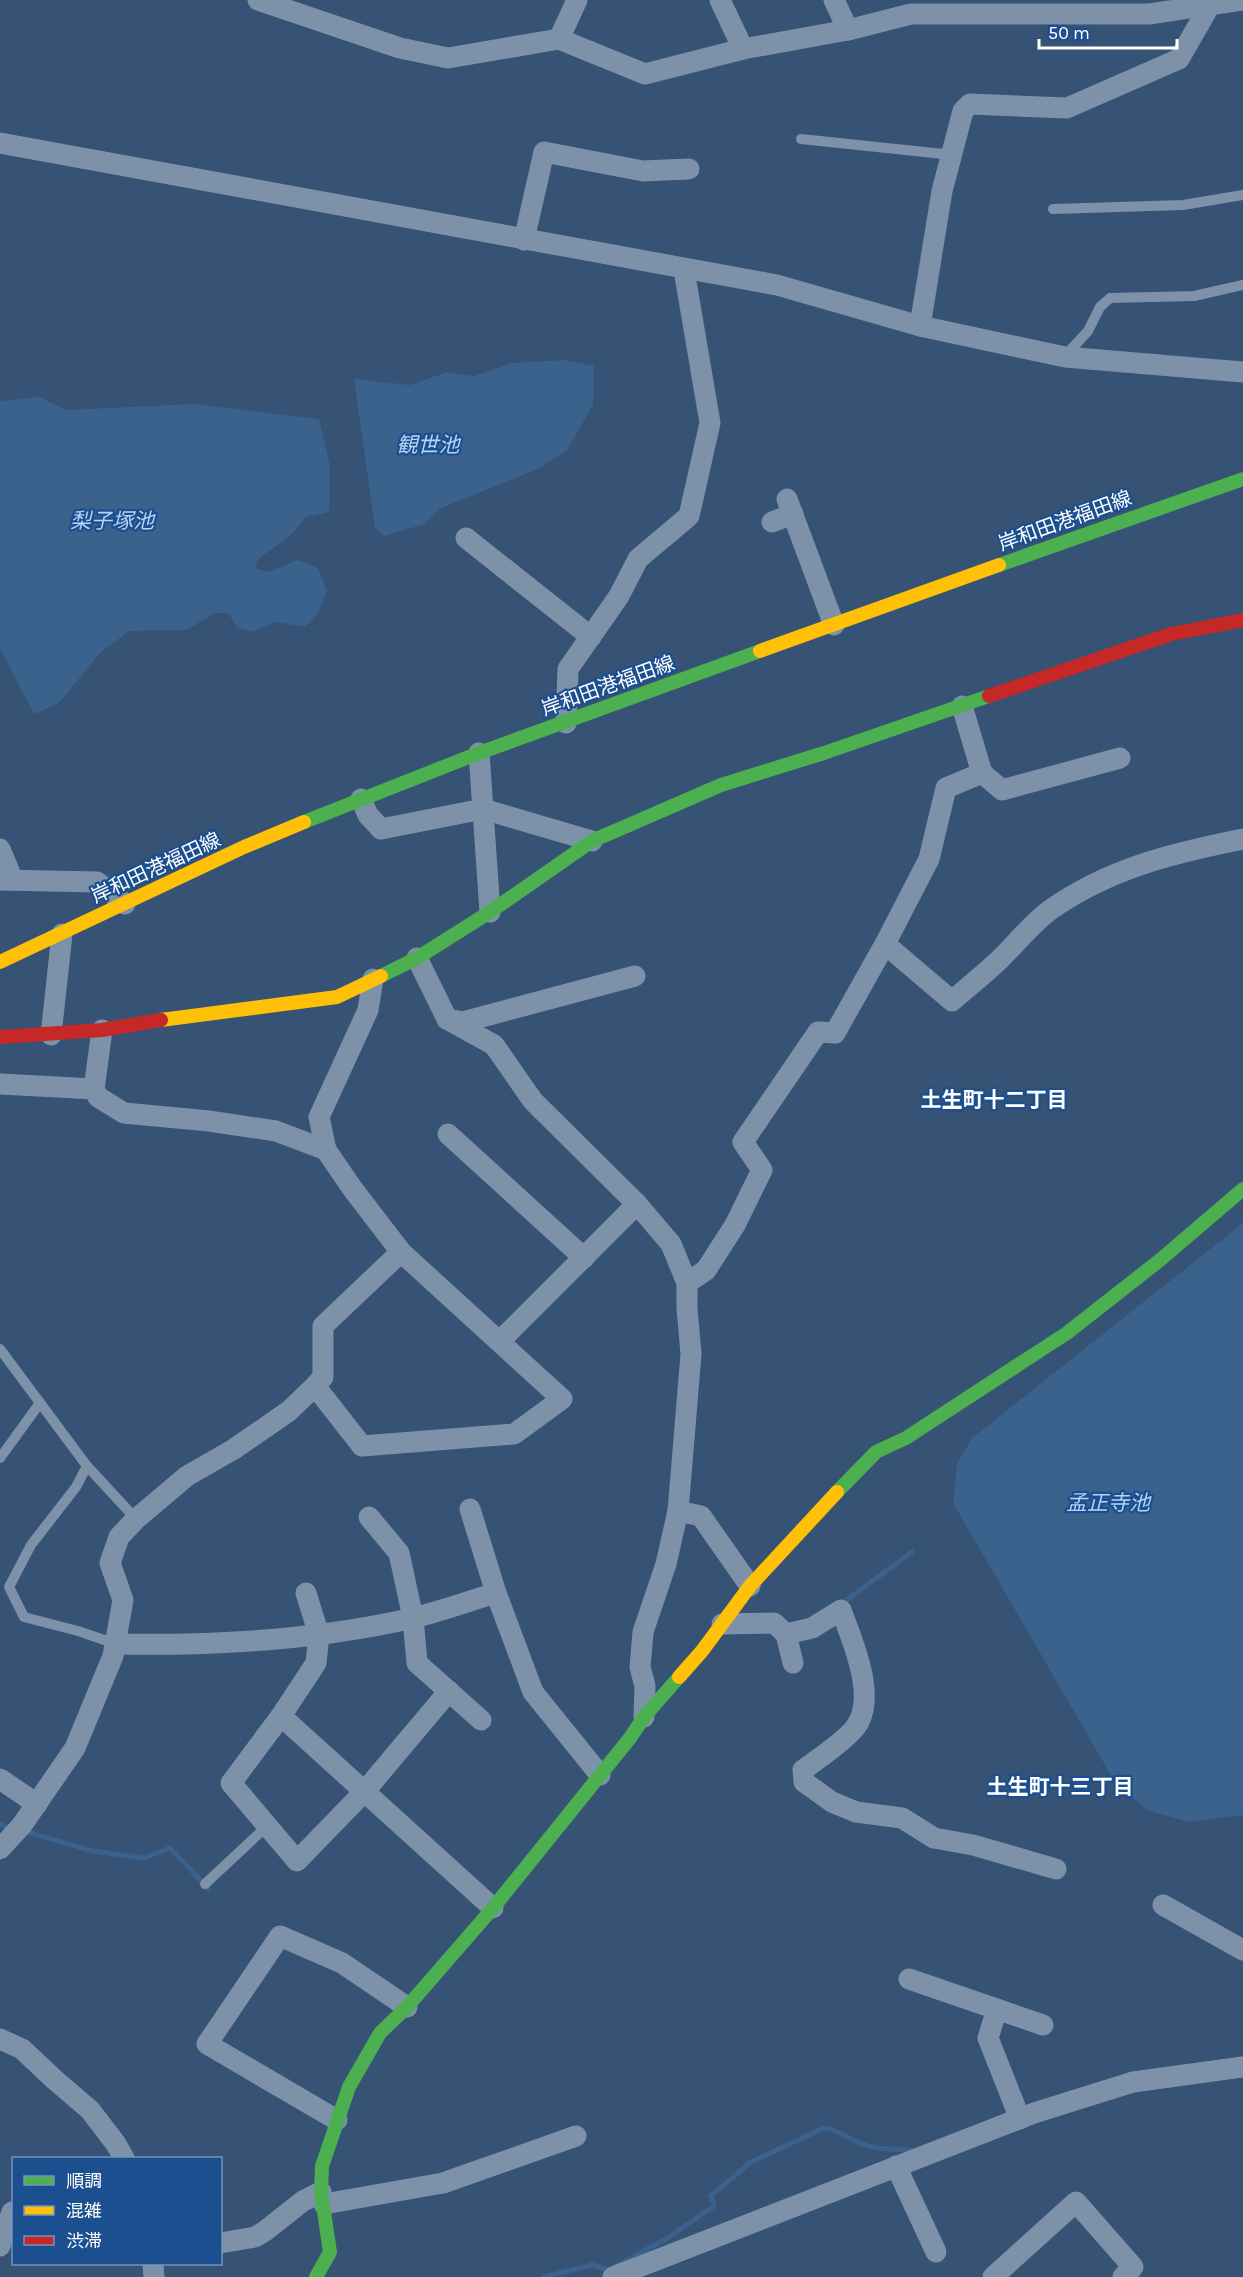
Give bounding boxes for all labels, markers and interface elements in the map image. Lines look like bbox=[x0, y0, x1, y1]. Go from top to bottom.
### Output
scale bar bbox=[1039, 12, 1177, 50]
text: 50 m bbox=[1048, 22, 1090, 44]
water label: 観世池 bbox=[397, 433, 461, 457]
street label: 岸和田港福田線 bbox=[995, 486, 1135, 556]
water label: 梨子塚池 bbox=[70, 509, 156, 533]
street label: 岸和田港福田線 bbox=[538, 651, 678, 721]
street label: 岸和田港福田線 bbox=[88, 828, 224, 908]
district label: 土生町十二丁目 bbox=[921, 1088, 1068, 1112]
water label: 孟正寺池 bbox=[1066, 1491, 1152, 1515]
district label: 土生町十三丁目 bbox=[987, 1775, 1134, 1799]
legend bbox=[12, 2157, 222, 2265]
text: 順調 bbox=[66, 2170, 102, 2192]
text: 混雑 bbox=[66, 2200, 102, 2222]
text: 渋滞 bbox=[66, 2230, 102, 2252]

